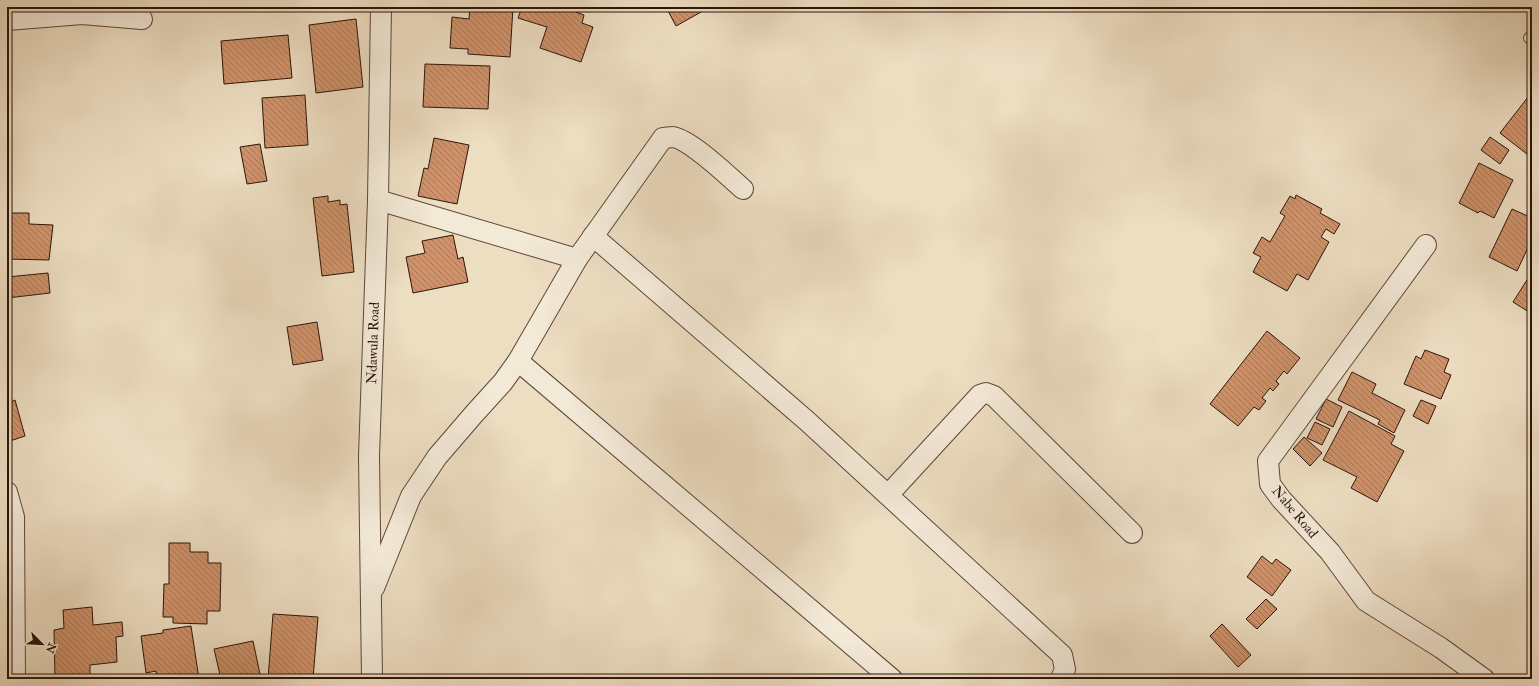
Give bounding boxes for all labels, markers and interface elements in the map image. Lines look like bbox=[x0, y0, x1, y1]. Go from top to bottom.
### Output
street label: Ndawula Road bbox=[363, 302, 383, 384]
street label: Nabe Road bbox=[1268, 482, 1322, 542]
north arrow bbox=[22, 624, 62, 664]
text: N bbox=[42, 640, 59, 656]

